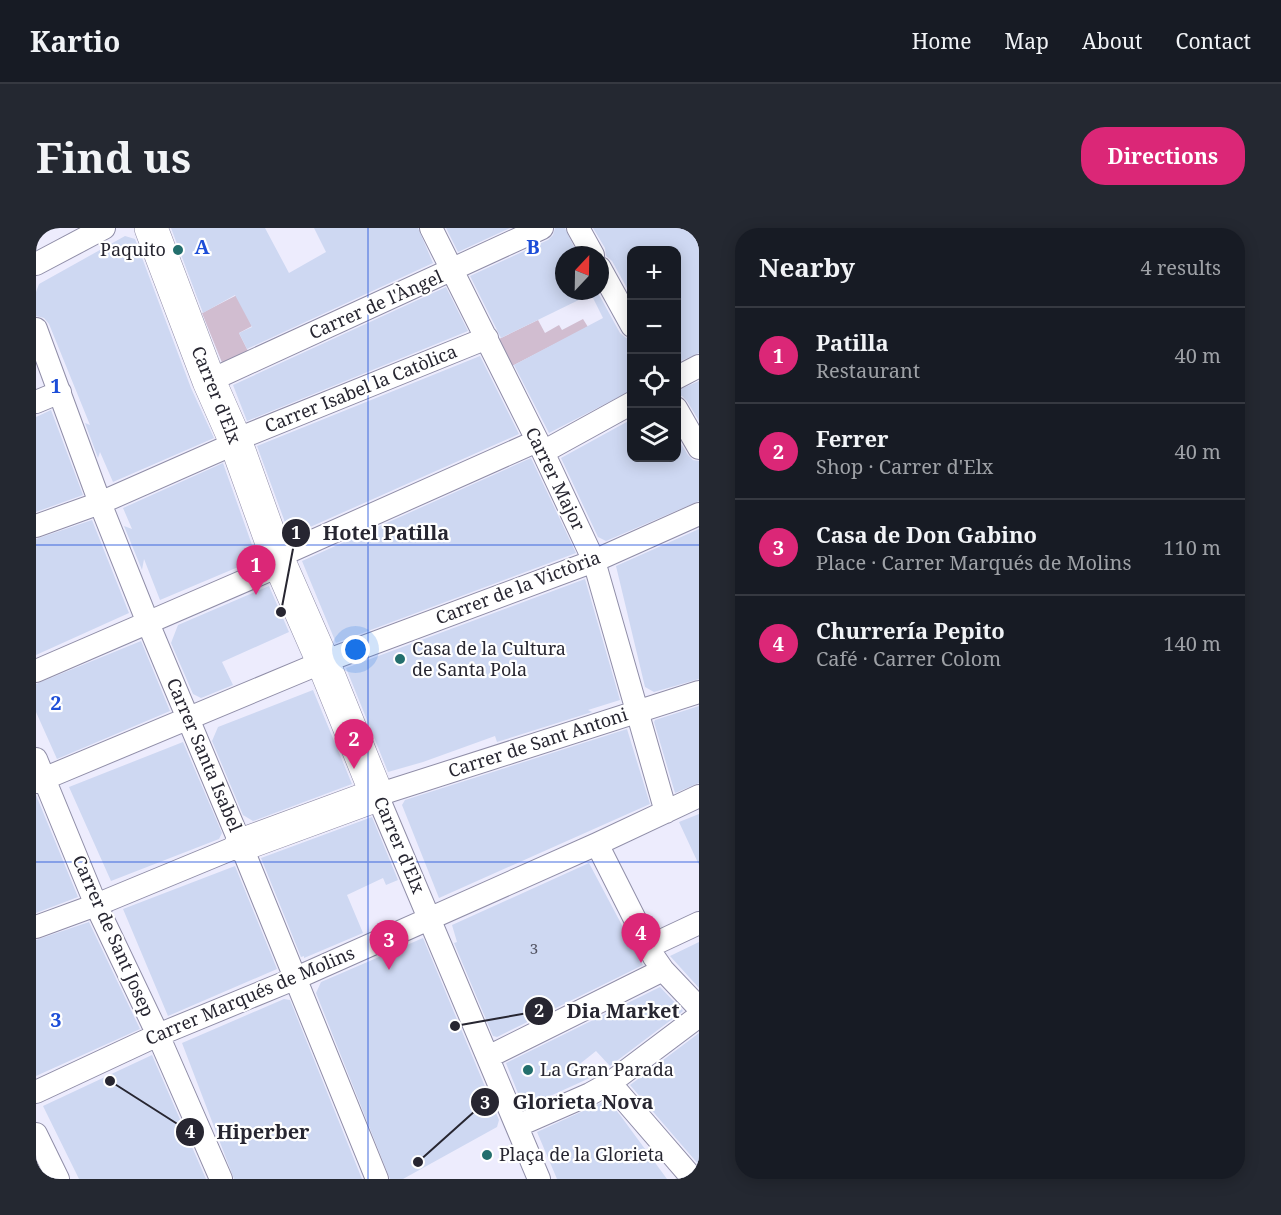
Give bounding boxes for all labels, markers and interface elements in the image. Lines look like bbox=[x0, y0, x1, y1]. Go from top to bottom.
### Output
text: Kartio bbox=[30, 22, 120, 60]
text: Home bbox=[912, 27, 972, 55]
text: Map bbox=[1005, 27, 1049, 55]
text: About bbox=[1082, 27, 1143, 55]
text: Contact bbox=[1176, 27, 1251, 55]
button: Directions bbox=[1081, 127, 1245, 185]
text: Find us bbox=[36, 128, 191, 185]
text: A bbox=[194, 233, 210, 260]
text: B bbox=[526, 233, 540, 260]
place label: Paquito bbox=[100, 237, 166, 261]
marker: Paquito bbox=[171, 243, 185, 257]
north arrow bbox=[555, 246, 609, 300]
map controls bbox=[627, 246, 681, 462]
button: + bbox=[627, 246, 681, 300]
text: Nearby bbox=[759, 249, 855, 285]
text: 4 results bbox=[1141, 254, 1221, 281]
street label: Carrer de l'Àngel bbox=[305, 264, 446, 344]
button: − bbox=[627, 300, 681, 354]
text: Patilla bbox=[816, 327, 889, 357]
street label: Carrer Isabel la Catòlica bbox=[261, 338, 460, 438]
street label: Carrer d'Elx bbox=[186, 342, 248, 447]
text: 1 bbox=[773, 342, 784, 369]
text: 40 m bbox=[1175, 342, 1221, 369]
button: locate bbox=[627, 354, 681, 408]
text: Restaurant bbox=[816, 357, 920, 384]
text: 1 bbox=[50, 372, 62, 399]
button: layers bbox=[627, 408, 681, 462]
street label: Carrer Major bbox=[521, 423, 592, 535]
text: Ferrer bbox=[816, 423, 888, 453]
text: 2 bbox=[773, 438, 784, 465]
text: 40 m bbox=[1175, 438, 1221, 465]
text: Shop · Carrer d'Elx bbox=[816, 453, 993, 480]
callout: Hotel Patilla bbox=[281, 514, 462, 552]
text: Hotel Patilla bbox=[323, 519, 449, 546]
text: Casa de Don Gabino bbox=[816, 519, 1037, 549]
text: 1 bbox=[291, 520, 301, 544]
text: 3 bbox=[773, 534, 784, 561]
text: 110 m bbox=[1163, 534, 1221, 561]
street label: Carrer de la Victòria bbox=[432, 545, 603, 630]
pin: 1 bbox=[236, 546, 276, 595]
text: Place · Carrer Marqués de Molins bbox=[816, 549, 1132, 576]
text: Churrería Pepito bbox=[816, 615, 1005, 645]
text: 4 bbox=[773, 630, 784, 657]
text: 140 m bbox=[1163, 630, 1221, 657]
your location bbox=[341, 635, 370, 664]
place label: Casa de la Cultura de Santa Pola bbox=[412, 636, 566, 681]
text: Café · Carrer Colom bbox=[816, 645, 1001, 672]
marker: Casa de la Cultura de Santa Pola bbox=[393, 652, 407, 666]
street label: Carrer Santa Isabel bbox=[162, 674, 248, 835]
text: 2 bbox=[50, 689, 62, 716]
street label: Carrer de Sant Antoni bbox=[445, 702, 631, 782]
pin: 2 bbox=[334, 720, 374, 769]
street label: Carrer d'Elx bbox=[369, 792, 431, 897]
street label: Carrer de Sant Josep bbox=[67, 851, 160, 1020]
pin: 4 bbox=[622, 914, 660, 963]
pin: 3 bbox=[370, 920, 408, 970]
house number: 3 bbox=[530, 938, 538, 958]
street label: Carrer Marqués de Molins bbox=[141, 940, 358, 1050]
callout: Dia Market bbox=[524, 992, 691, 1030]
text: Dia Market bbox=[567, 997, 679, 1024]
text: 2 bbox=[534, 998, 544, 1022]
text: 3 bbox=[50, 1006, 62, 1033]
place label: La Gran Parada bbox=[540, 1057, 674, 1081]
marker: La Gran Parada bbox=[521, 1063, 535, 1077]
callout: Glorieta Nova bbox=[470, 1083, 665, 1121]
text: Glorieta Nova bbox=[512, 1088, 654, 1115]
text: 3 bbox=[480, 1090, 490, 1114]
callout: Hiperber bbox=[175, 1113, 322, 1151]
text: Hiperber bbox=[216, 1118, 310, 1145]
text: 4 bbox=[185, 1119, 195, 1143]
place label: Plaça de la Glorieta bbox=[499, 1142, 664, 1166]
marker: Plaça de la Glorieta bbox=[480, 1148, 494, 1162]

